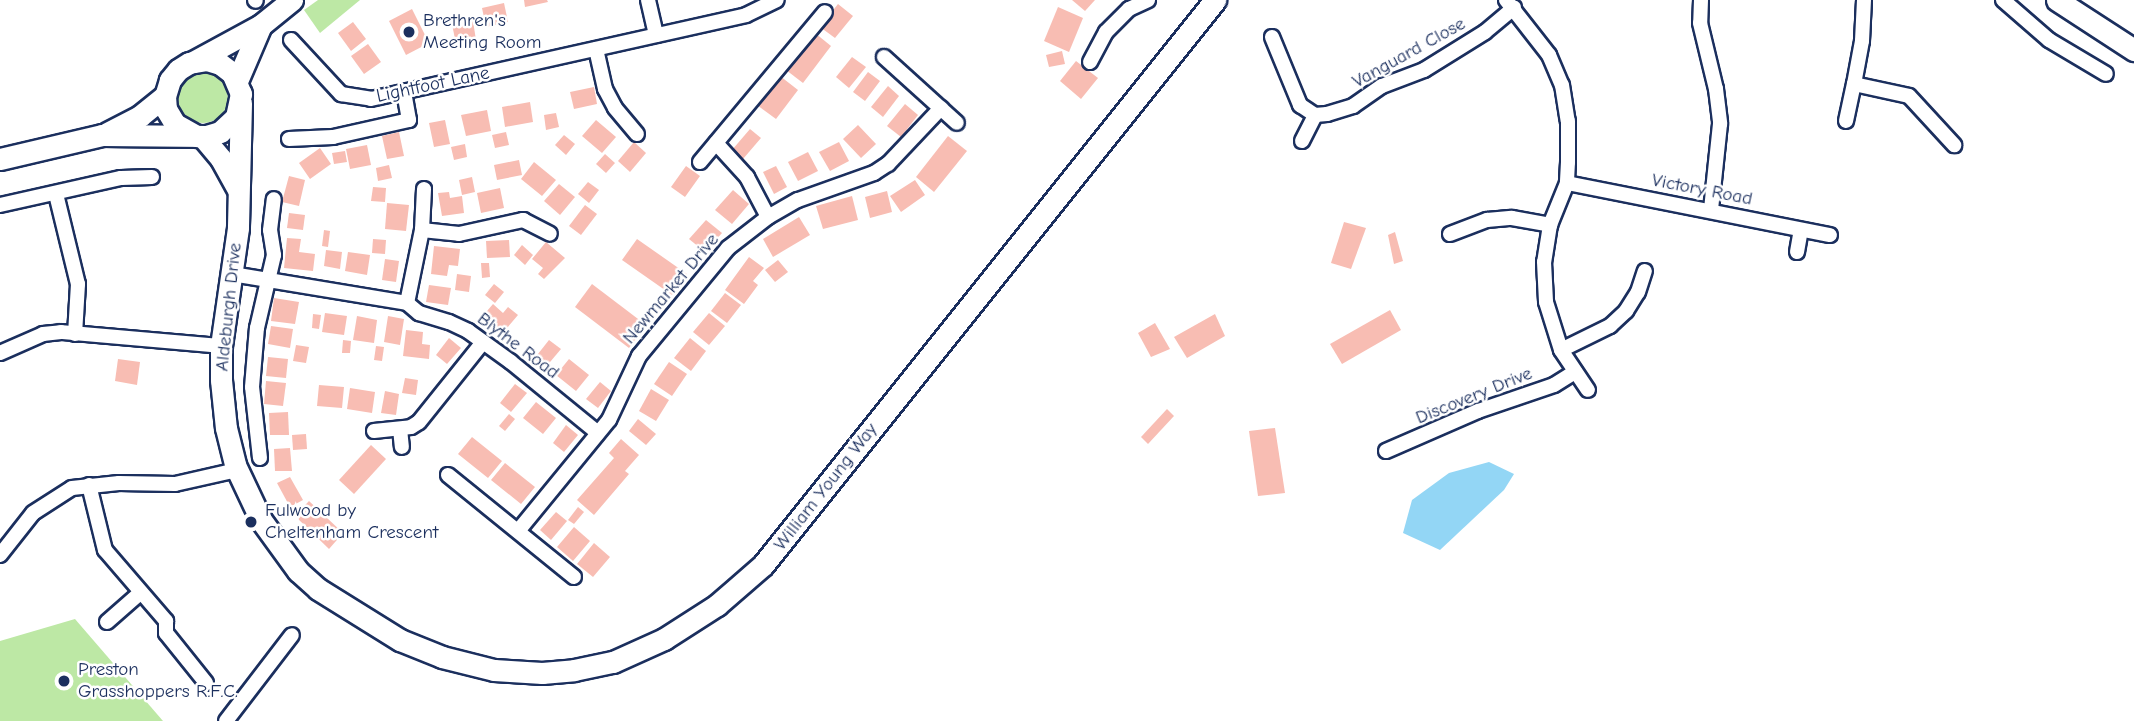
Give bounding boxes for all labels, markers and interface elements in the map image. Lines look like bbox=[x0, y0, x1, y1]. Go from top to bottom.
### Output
place label: Brethren's Meeting Room bbox=[423, 10, 542, 54]
street label: Vanguard Close bbox=[1349, 13, 1469, 93]
marker: Brethren's Meeting Room bbox=[401, 24, 417, 40]
street label: Lightfoot Lane bbox=[374, 62, 492, 108]
street label: Victory Road bbox=[1650, 169, 1754, 211]
street label: Newmarket Drive bbox=[618, 229, 724, 349]
street label: Aldeburgh Drive bbox=[211, 242, 247, 372]
street label: Blythe Road bbox=[472, 308, 564, 384]
street label: Discovery Drive bbox=[1412, 362, 1536, 430]
street label: William Young Way bbox=[769, 419, 883, 555]
place label: Fulwood by Cheltenham Crescent bbox=[265, 500, 438, 544]
marker: Fulwood by Cheltenham Crescent bbox=[243, 514, 259, 530]
place label: Preston Grasshoppers R.F.C. bbox=[78, 659, 238, 703]
marker: Preston Grasshoppers R.F.C. bbox=[56, 673, 72, 689]

